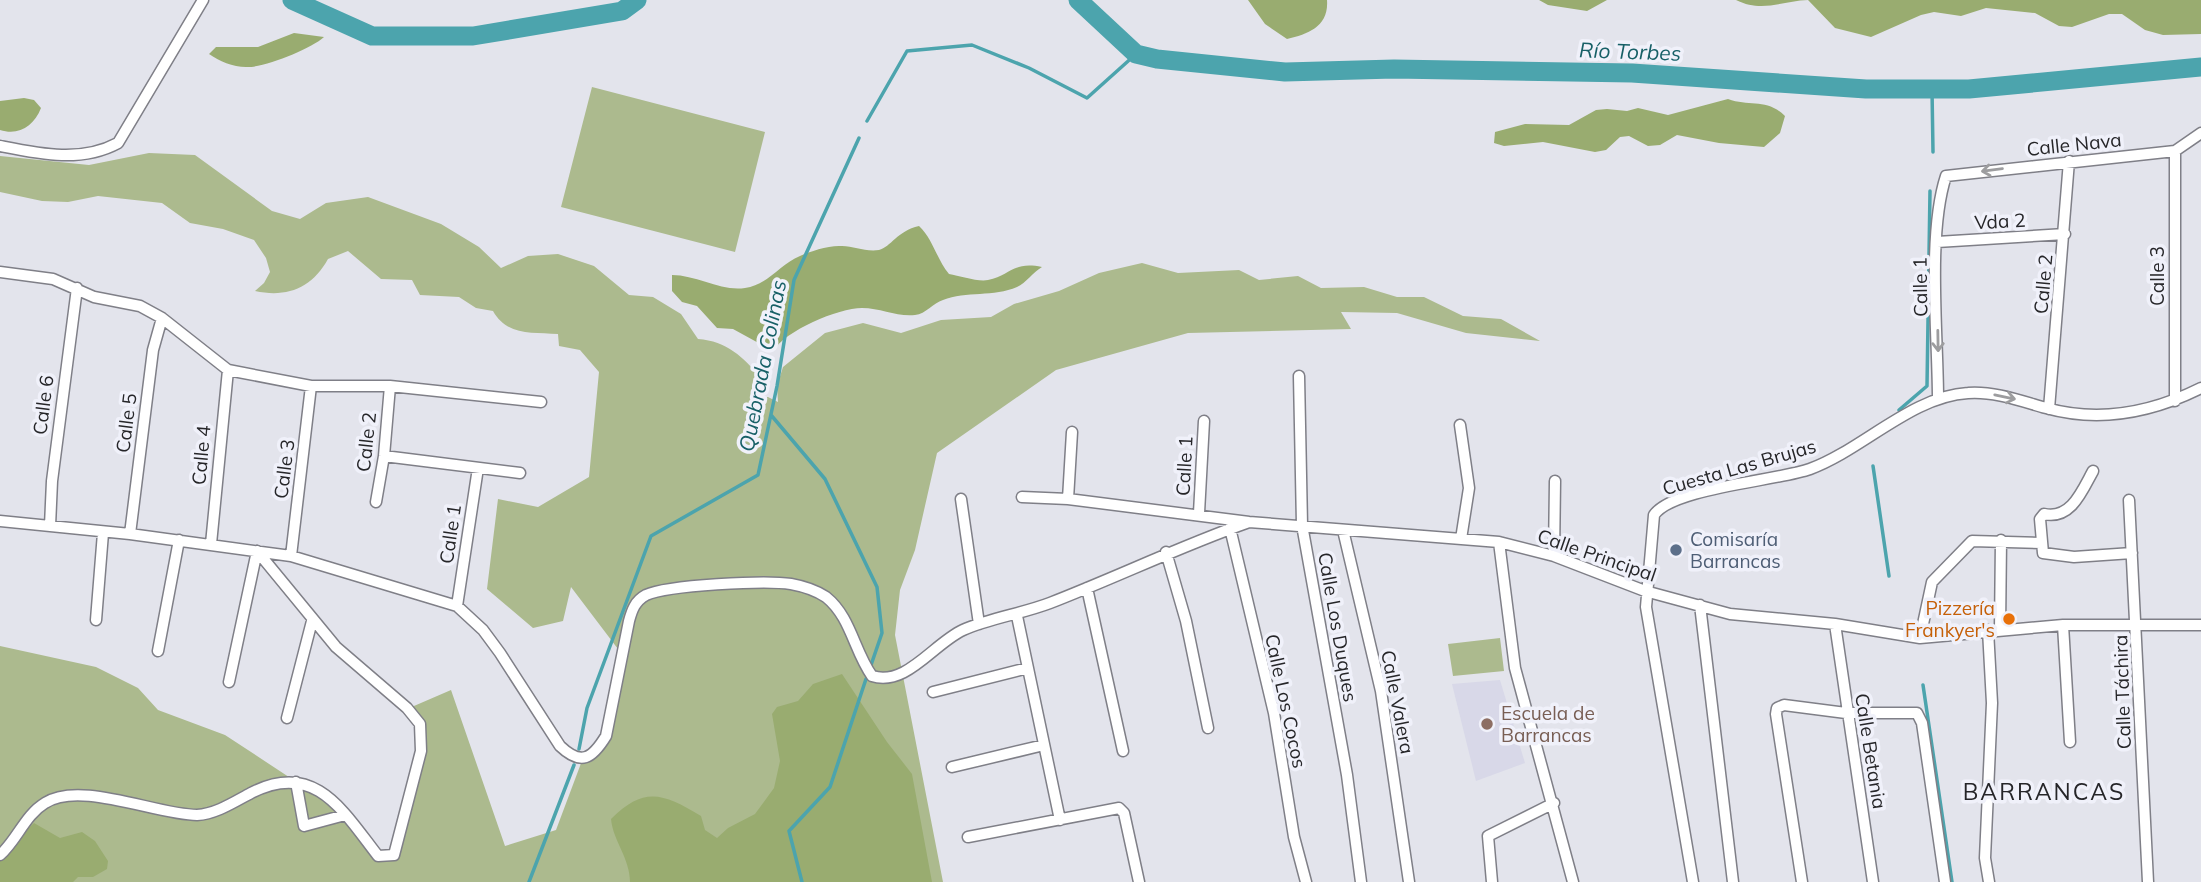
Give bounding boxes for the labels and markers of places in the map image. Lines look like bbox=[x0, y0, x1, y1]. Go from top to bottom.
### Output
place label: Comisaría Barrancas bbox=[1690, 527, 1781, 573]
marker: Comisaría Barrancas bbox=[1668, 542, 1684, 558]
place label: Pizzería Frankyer's bbox=[1905, 596, 1995, 642]
marker: Pizzería Frankyer's bbox=[2001, 611, 2017, 627]
place label: Escuela de Barrancas bbox=[1501, 701, 1595, 747]
marker: Escuela de Barrancas bbox=[1479, 716, 1495, 732]

